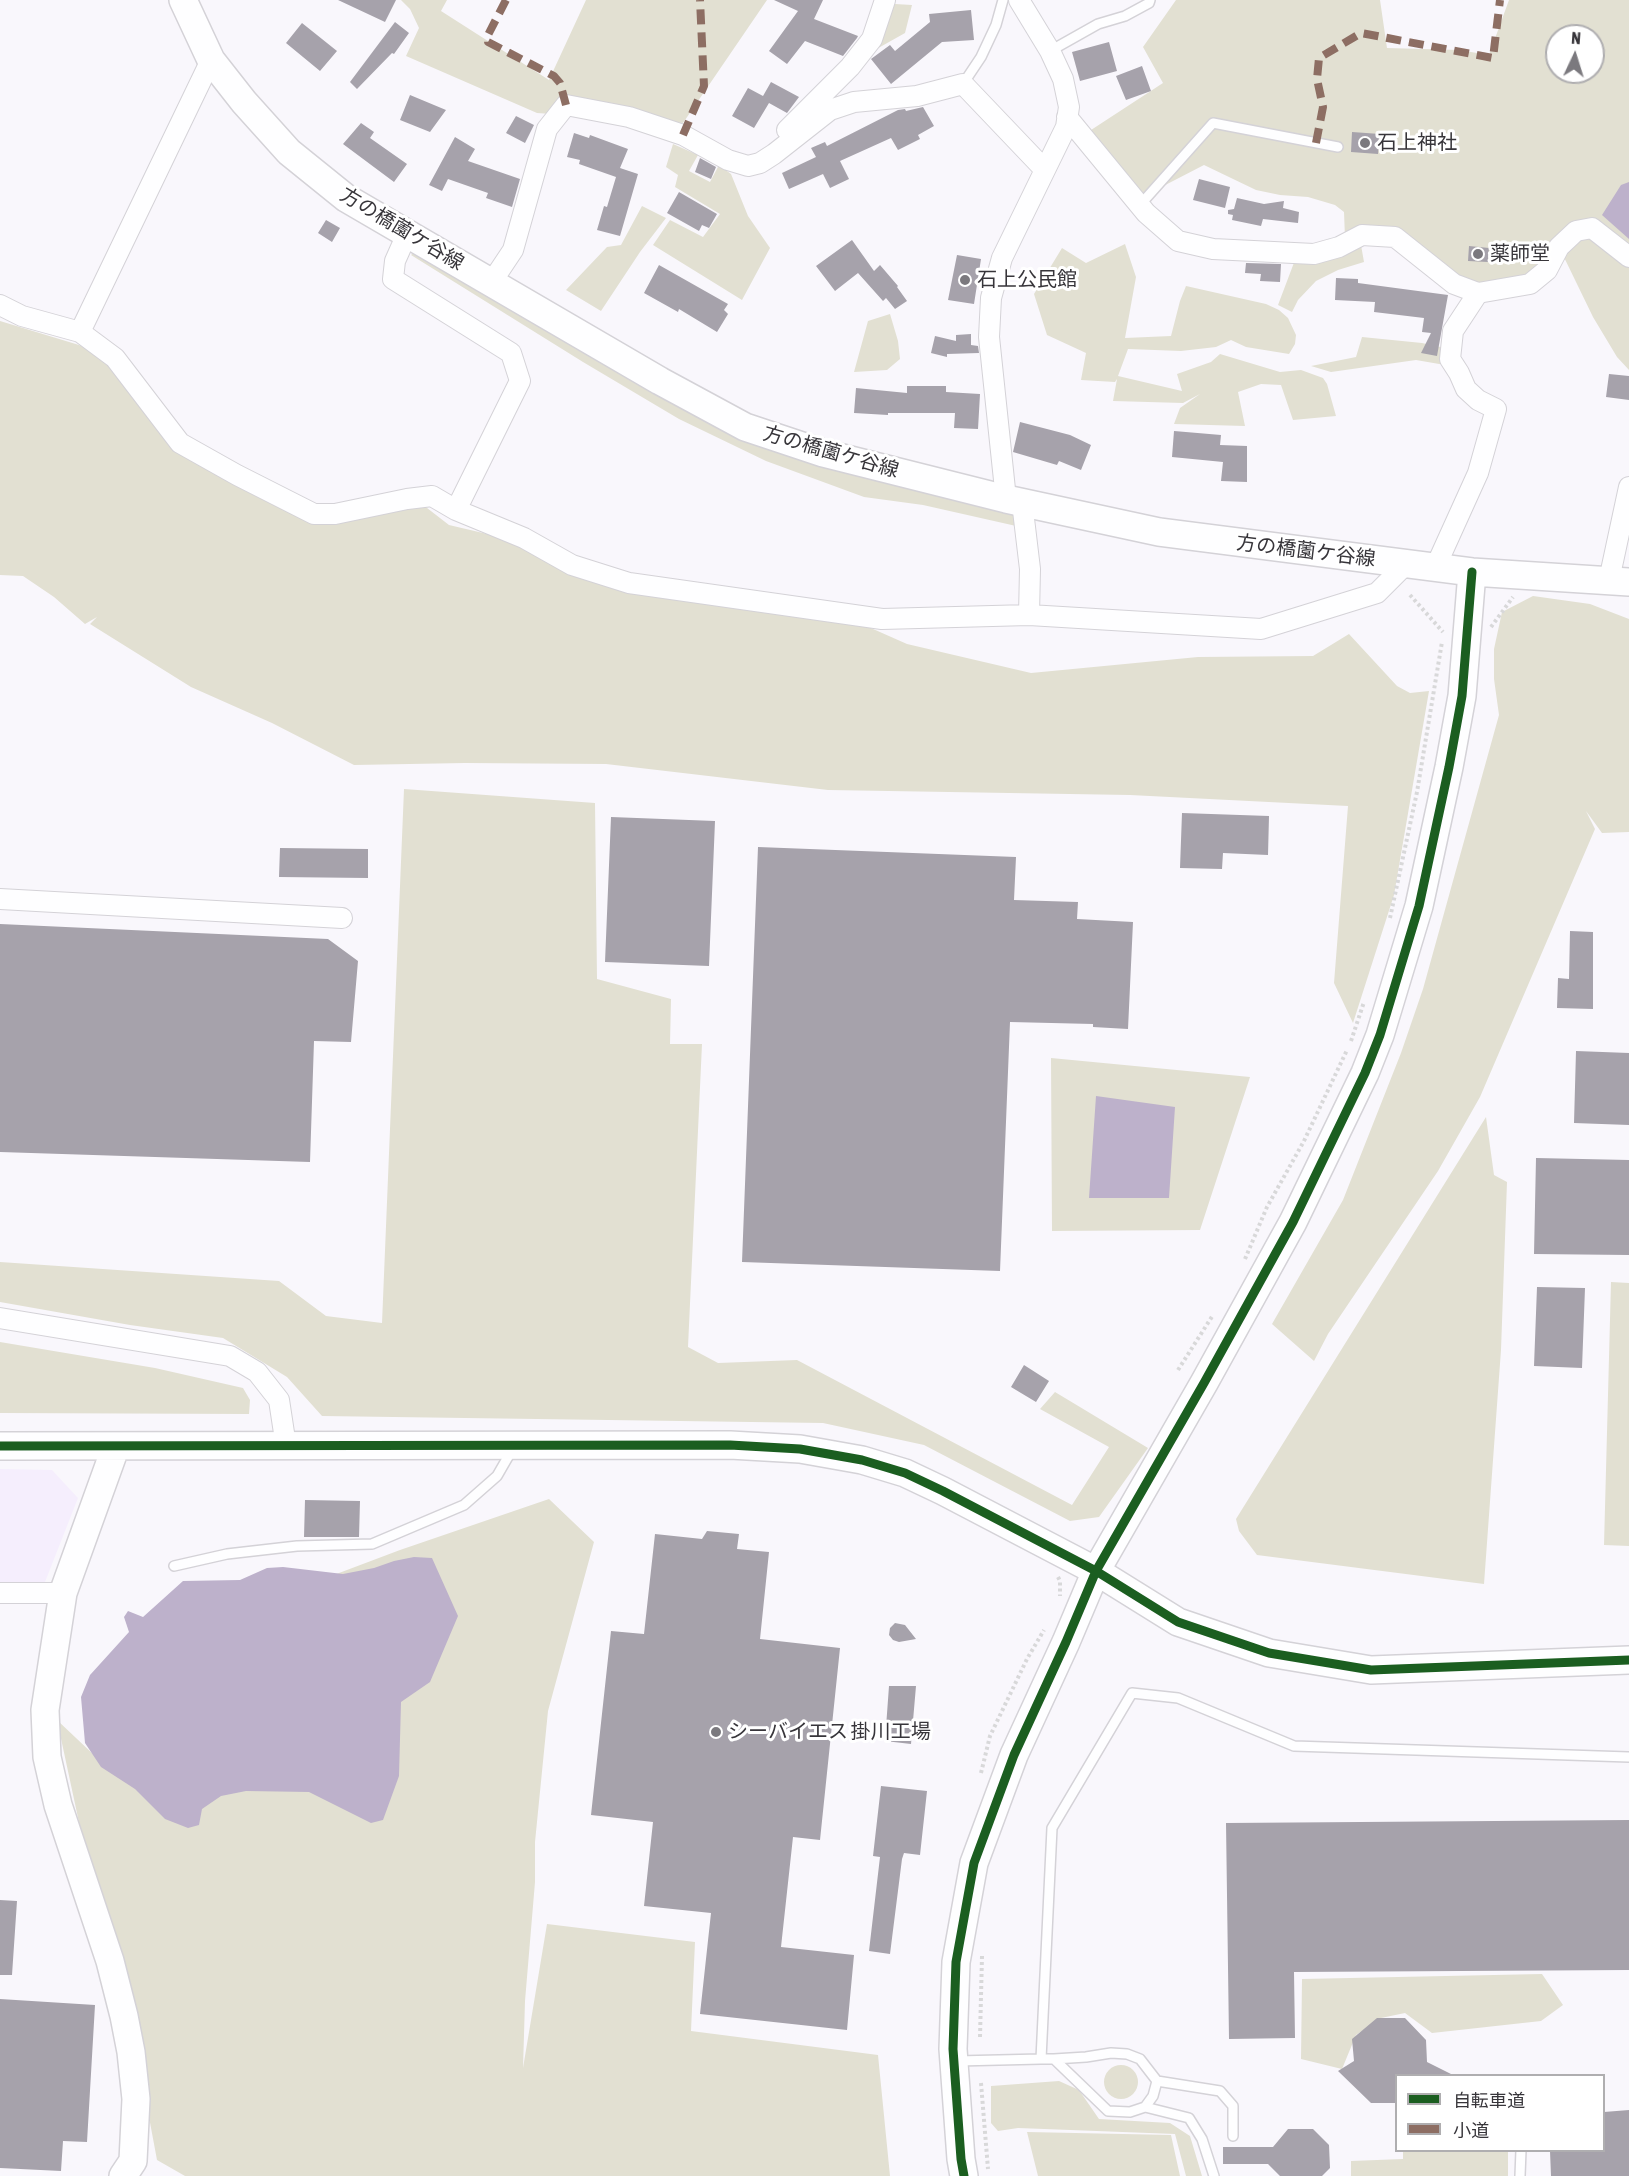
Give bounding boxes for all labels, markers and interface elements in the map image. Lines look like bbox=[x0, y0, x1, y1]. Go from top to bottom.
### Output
north arrow bbox=[1545, 24, 1605, 84]
text: N bbox=[1571, 29, 1581, 47]
place label: 石上神社 bbox=[1377, 131, 1457, 155]
marker: 石上神社 bbox=[1358, 136, 1372, 150]
street label: 方の橋薗ケ谷線 bbox=[336, 183, 468, 275]
place label: 薬師堂 bbox=[1490, 242, 1550, 266]
marker: 薬師堂 bbox=[1471, 247, 1485, 261]
place label: 石上公民館 bbox=[977, 268, 1077, 292]
marker: 石上公民館 bbox=[958, 273, 972, 287]
street label: 方の橋薗ケ谷線 bbox=[760, 421, 902, 483]
street label: 方の橋薗ケ谷線 bbox=[1235, 531, 1377, 571]
place label: シーバイエス 掛川工場 bbox=[728, 1720, 931, 1744]
marker: シーバイエス 掛川工場 bbox=[709, 1725, 723, 1739]
legend bbox=[1395, 2074, 1605, 2152]
text: 自転車道 bbox=[1453, 2090, 1525, 2111]
text: 小道 bbox=[1453, 2120, 1489, 2141]

